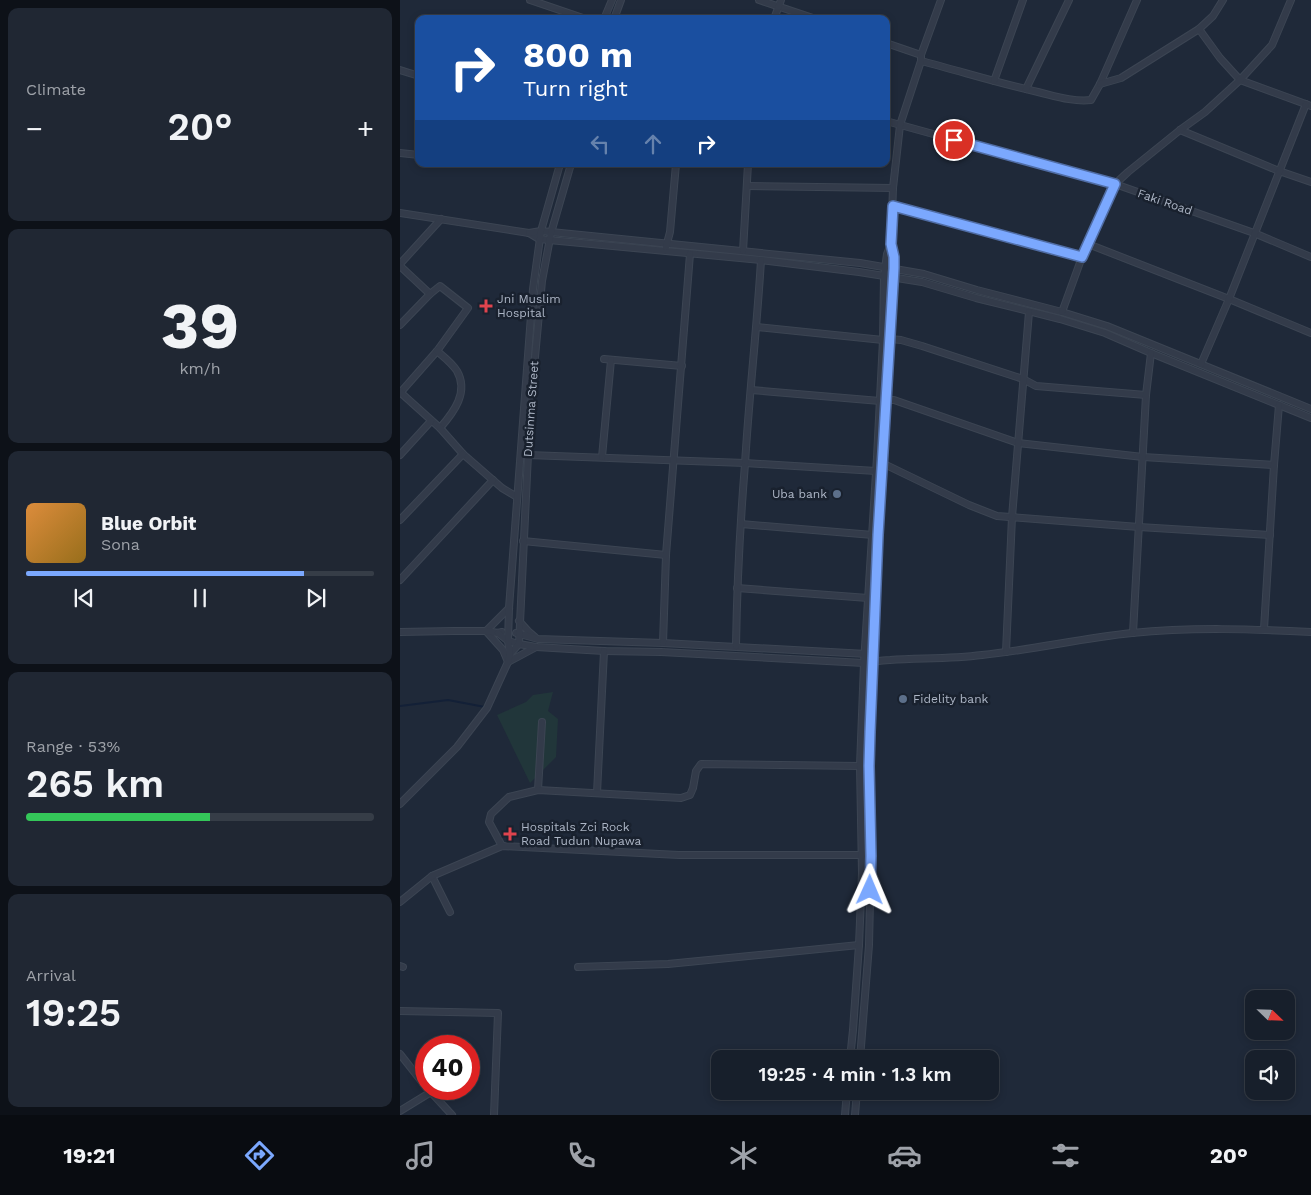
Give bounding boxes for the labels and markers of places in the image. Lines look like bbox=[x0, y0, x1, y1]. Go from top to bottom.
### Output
pin bbox=[933, 119, 975, 161]
place label: Jni Muslim Hospital bbox=[497, 292, 561, 320]
marker: Jni Muslim Hospital bbox=[479, 299, 493, 313]
place label: Uba bank bbox=[772, 487, 827, 501]
marker: Uba bank bbox=[831, 488, 843, 500]
place label: Fidelity bank bbox=[913, 692, 989, 706]
marker: Fidelity bank bbox=[897, 693, 909, 705]
place label: Hospitals Zci Rock Road Tudun Nupawa bbox=[521, 820, 642, 848]
marker: Hospitals Zci Rock Road Tudun Nupawa bbox=[503, 827, 517, 841]

